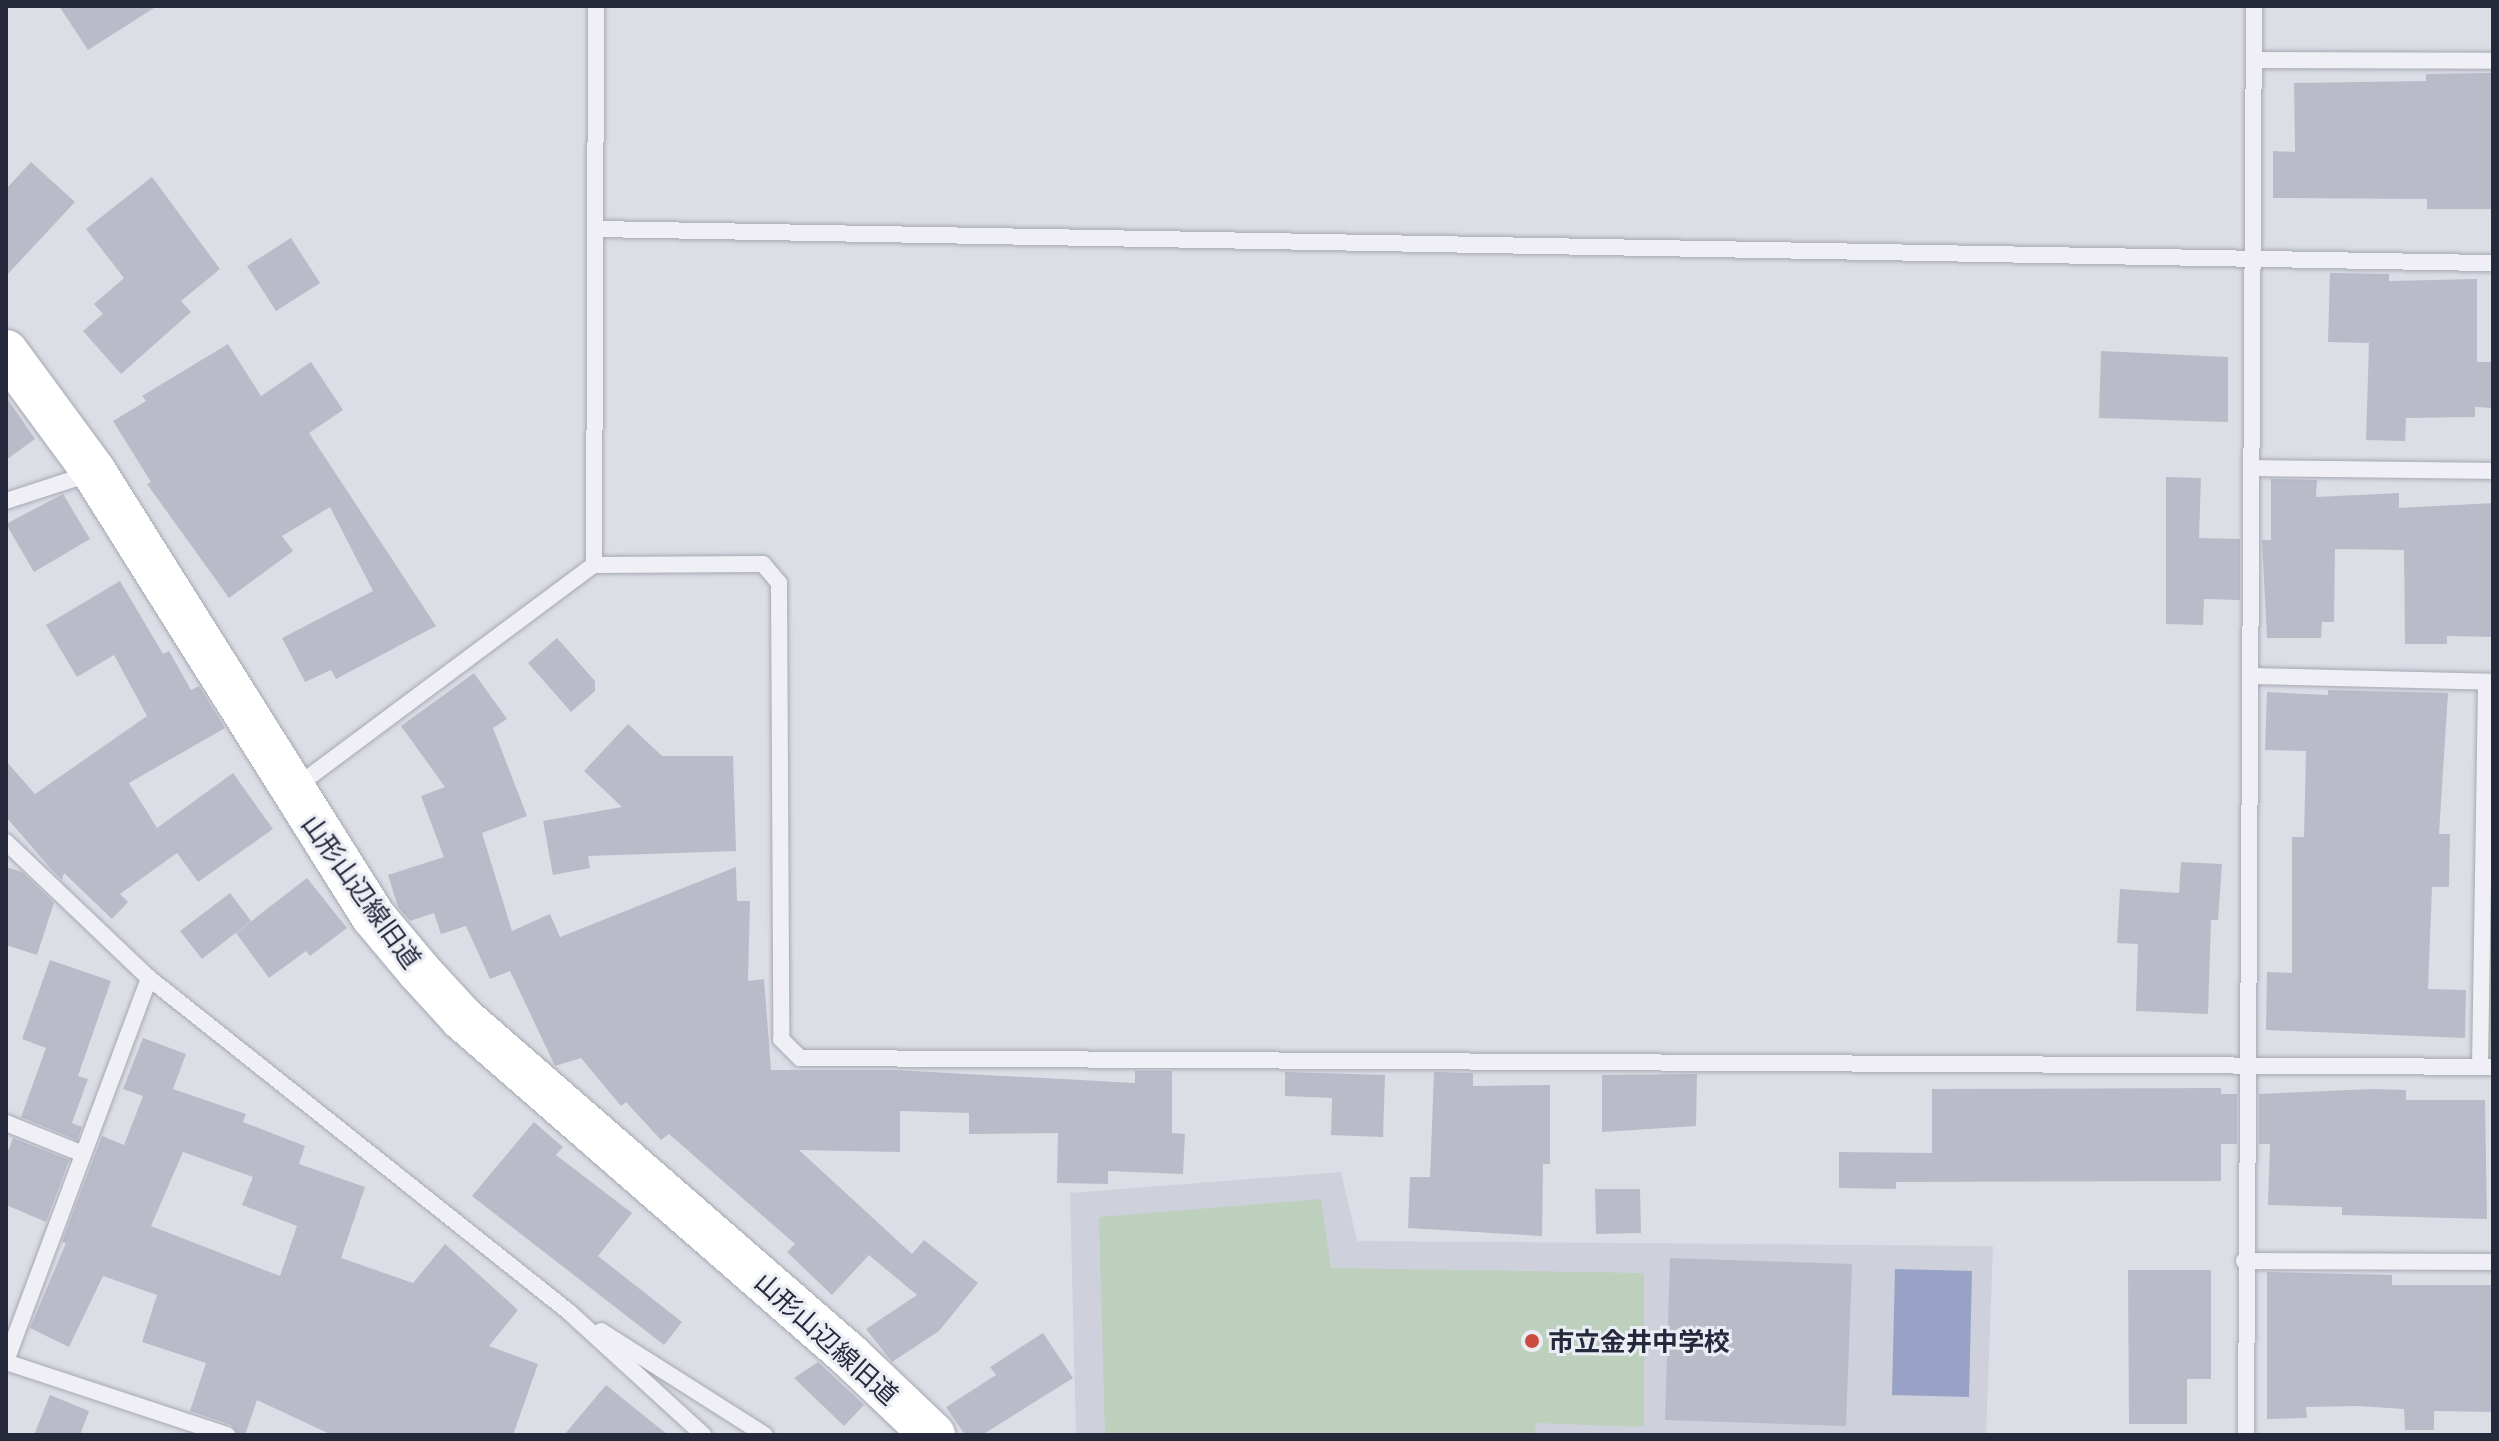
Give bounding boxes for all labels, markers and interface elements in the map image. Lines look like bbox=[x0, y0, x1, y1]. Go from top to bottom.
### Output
street label: 山形山辺線旧道 bbox=[296, 808, 428, 974]
street label: 山形山辺線旧道 bbox=[749, 1266, 905, 1410]
place label: 市立金井中学校 bbox=[1548, 1325, 1730, 1357]
marker: 市立金井中学校 bbox=[1523, 1332, 1541, 1350]

